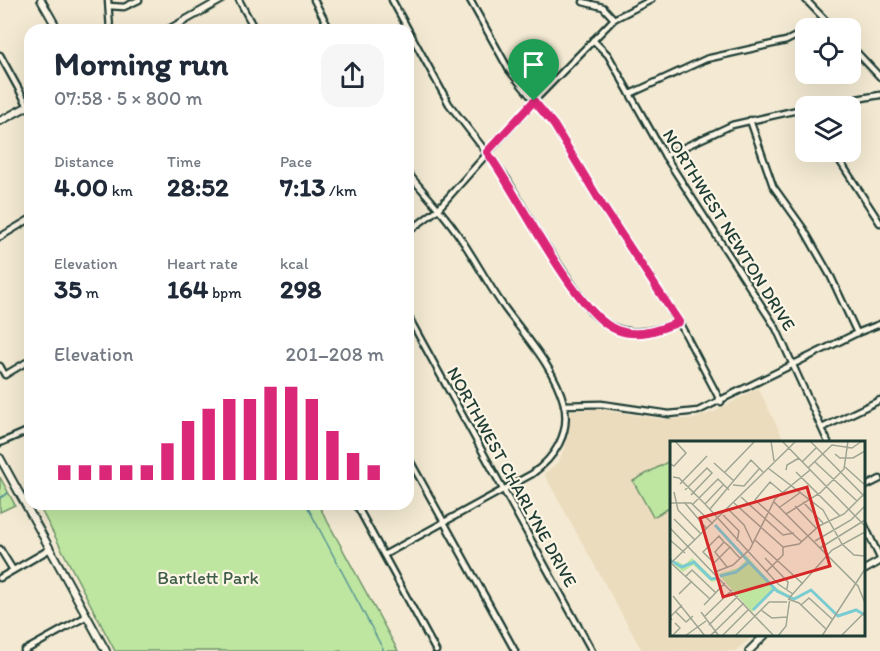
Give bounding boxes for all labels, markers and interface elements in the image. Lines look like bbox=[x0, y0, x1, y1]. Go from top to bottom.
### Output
map controls bbox=[795, 18, 861, 162]
button: locate bbox=[795, 18, 861, 84]
pin bbox=[508, 39, 559, 101]
text: Morning run bbox=[54, 44, 229, 83]
button: share bbox=[321, 44, 384, 107]
icon: arrive bbox=[517, 48, 550, 81]
text: 07:58 · 5 × 800 m bbox=[54, 86, 203, 110]
button: layers bbox=[795, 96, 861, 162]
street label: NORTHWEST NEWTON DRIVE bbox=[658, 125, 800, 335]
text: Distance bbox=[54, 152, 114, 171]
text: Time bbox=[167, 152, 201, 171]
text: Pace bbox=[280, 152, 312, 171]
text: 4.00 bbox=[54, 171, 108, 203]
text: 28:52 bbox=[167, 171, 229, 203]
text: 7:13 bbox=[280, 171, 326, 203]
text: km bbox=[108, 181, 133, 200]
text: /km bbox=[326, 181, 357, 200]
text: Elevation bbox=[54, 254, 118, 273]
text: Heart rate bbox=[167, 254, 238, 273]
text: kcal bbox=[280, 254, 308, 273]
text: 35 bbox=[54, 273, 82, 305]
text: 164 bbox=[167, 273, 208, 305]
text: 298 bbox=[280, 273, 322, 305]
text: m bbox=[82, 283, 99, 302]
text: bpm bbox=[208, 283, 242, 302]
text: Elevation bbox=[54, 342, 133, 366]
text: 201–208 m bbox=[286, 342, 384, 366]
street label: NORTHWEST CHARLYNE DRIVE bbox=[442, 363, 582, 591]
inset map bbox=[670, 441, 865, 636]
park label: Bartlett Park bbox=[157, 567, 259, 589]

